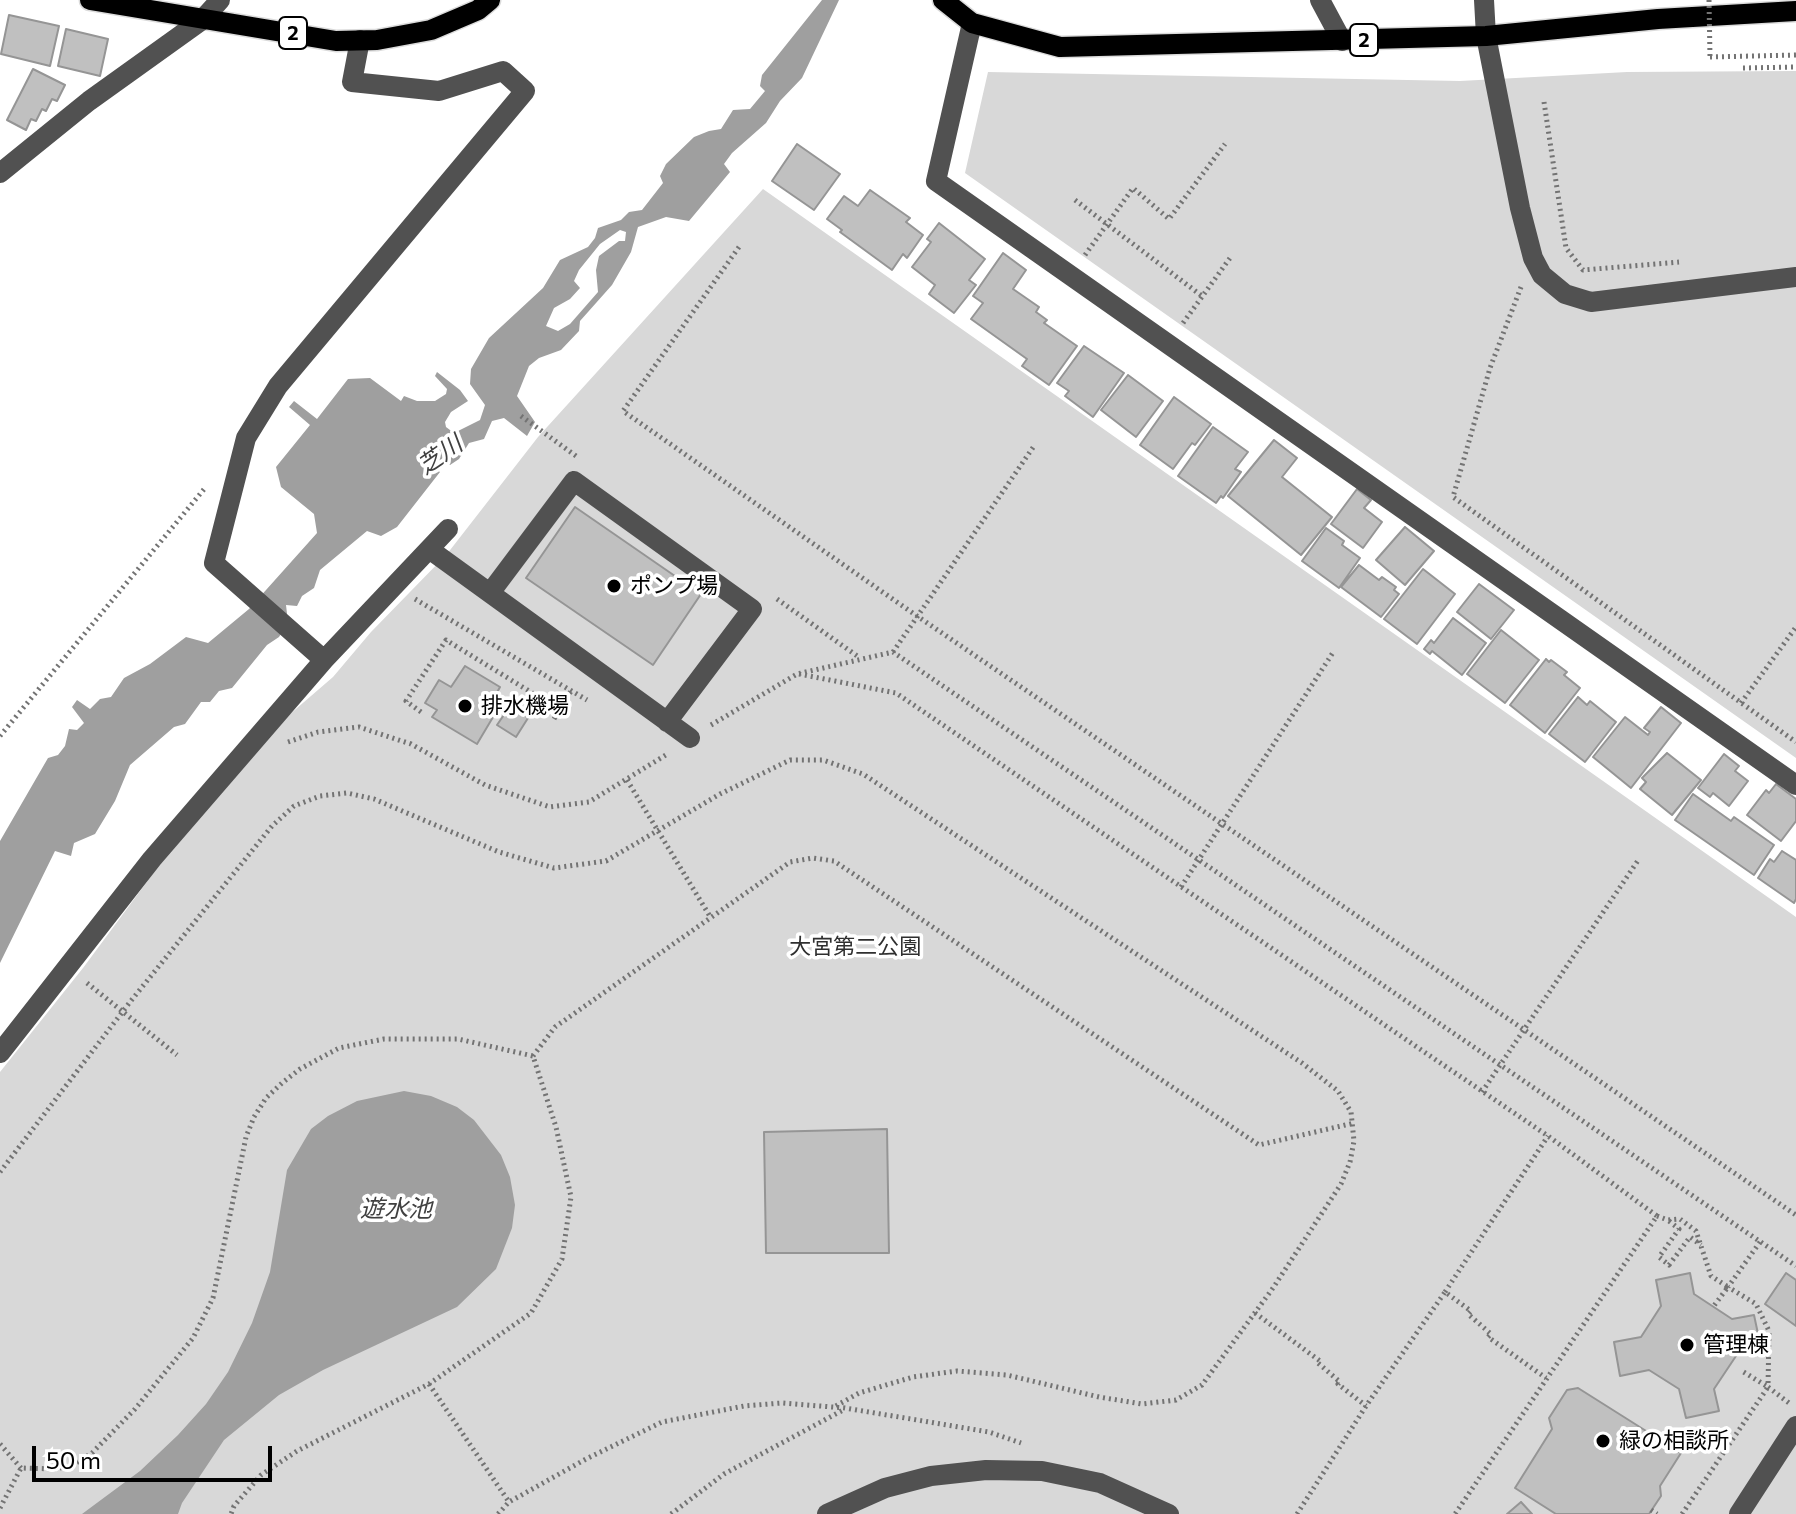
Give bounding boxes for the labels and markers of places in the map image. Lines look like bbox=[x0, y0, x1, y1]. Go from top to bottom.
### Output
place label: ポンプ場 bbox=[630, 573, 718, 599]
marker: ポンプ場 bbox=[605, 577, 623, 595]
place label: 排水機場 bbox=[481, 693, 569, 719]
marker: 排水機場 bbox=[456, 697, 474, 715]
place label: 管理棟 bbox=[1703, 1332, 1769, 1358]
marker: 管理棟 bbox=[1678, 1336, 1696, 1354]
place label: 緑の相談所 bbox=[1619, 1428, 1729, 1454]
marker: 緑の相談所 bbox=[1594, 1432, 1612, 1450]

